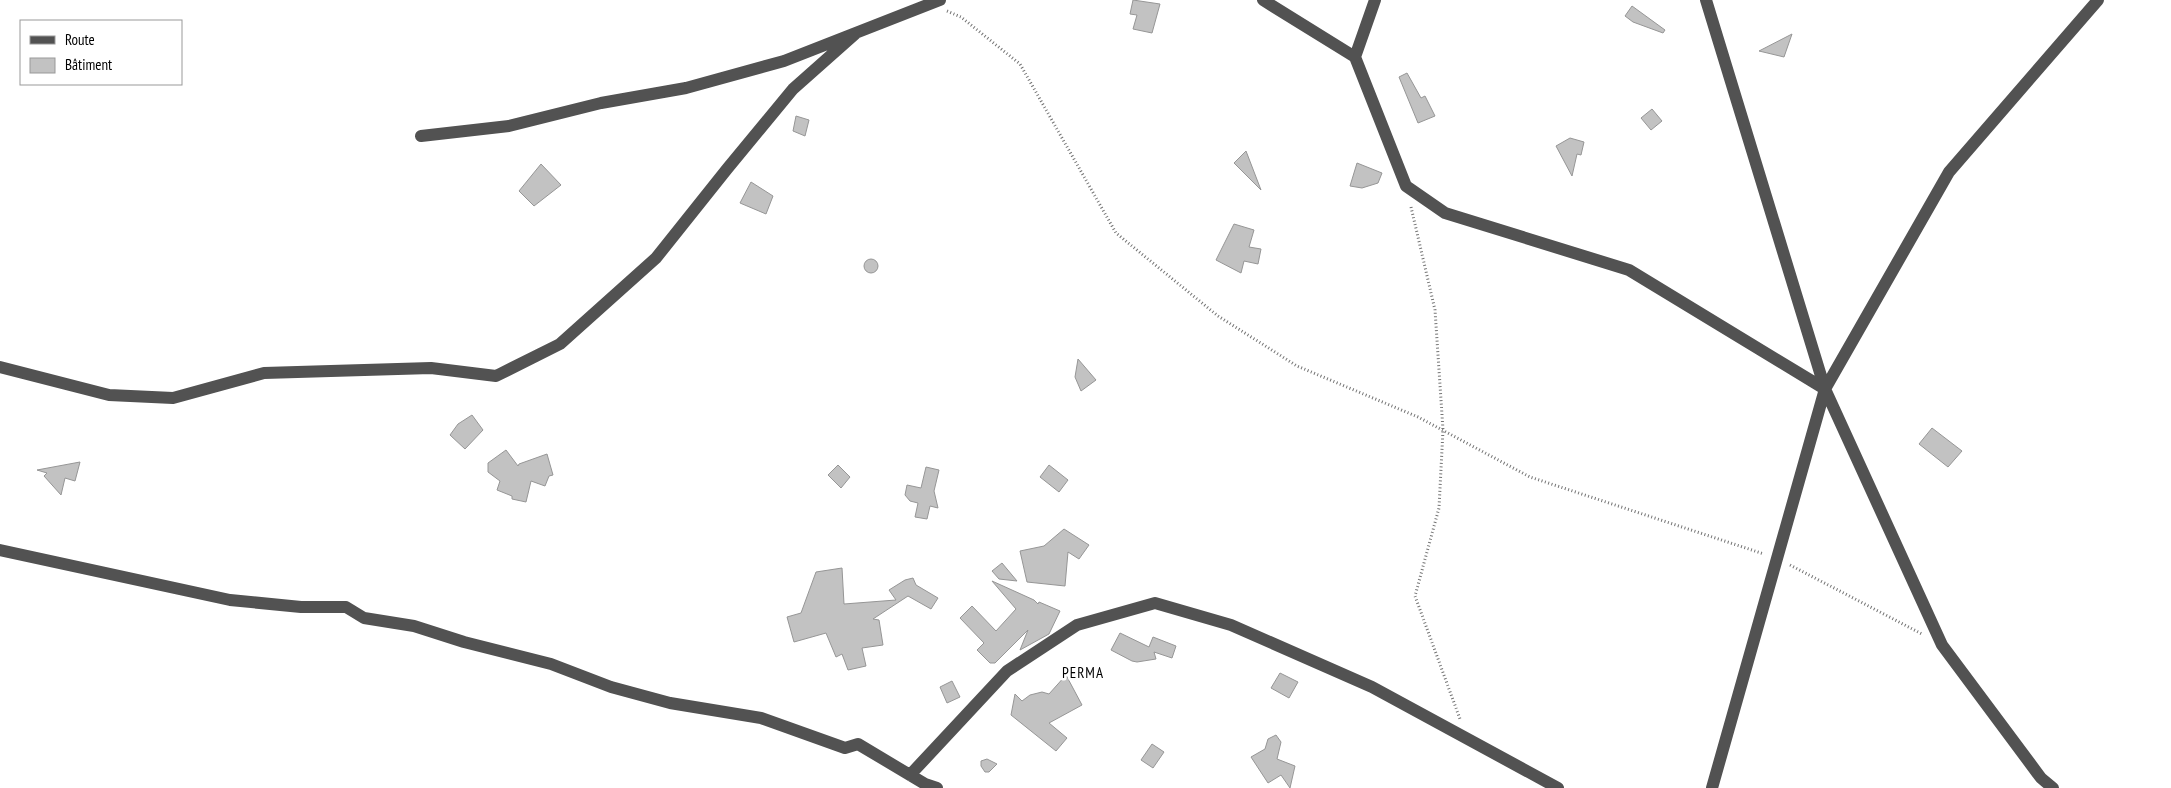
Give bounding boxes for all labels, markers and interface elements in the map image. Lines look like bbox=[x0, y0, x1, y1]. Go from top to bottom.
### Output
legend bbox=[20, 20, 182, 85]
text: Route bbox=[65, 30, 95, 49]
text: Bâtiment bbox=[65, 55, 112, 74]
district label: PERMA bbox=[1062, 663, 1104, 682]

